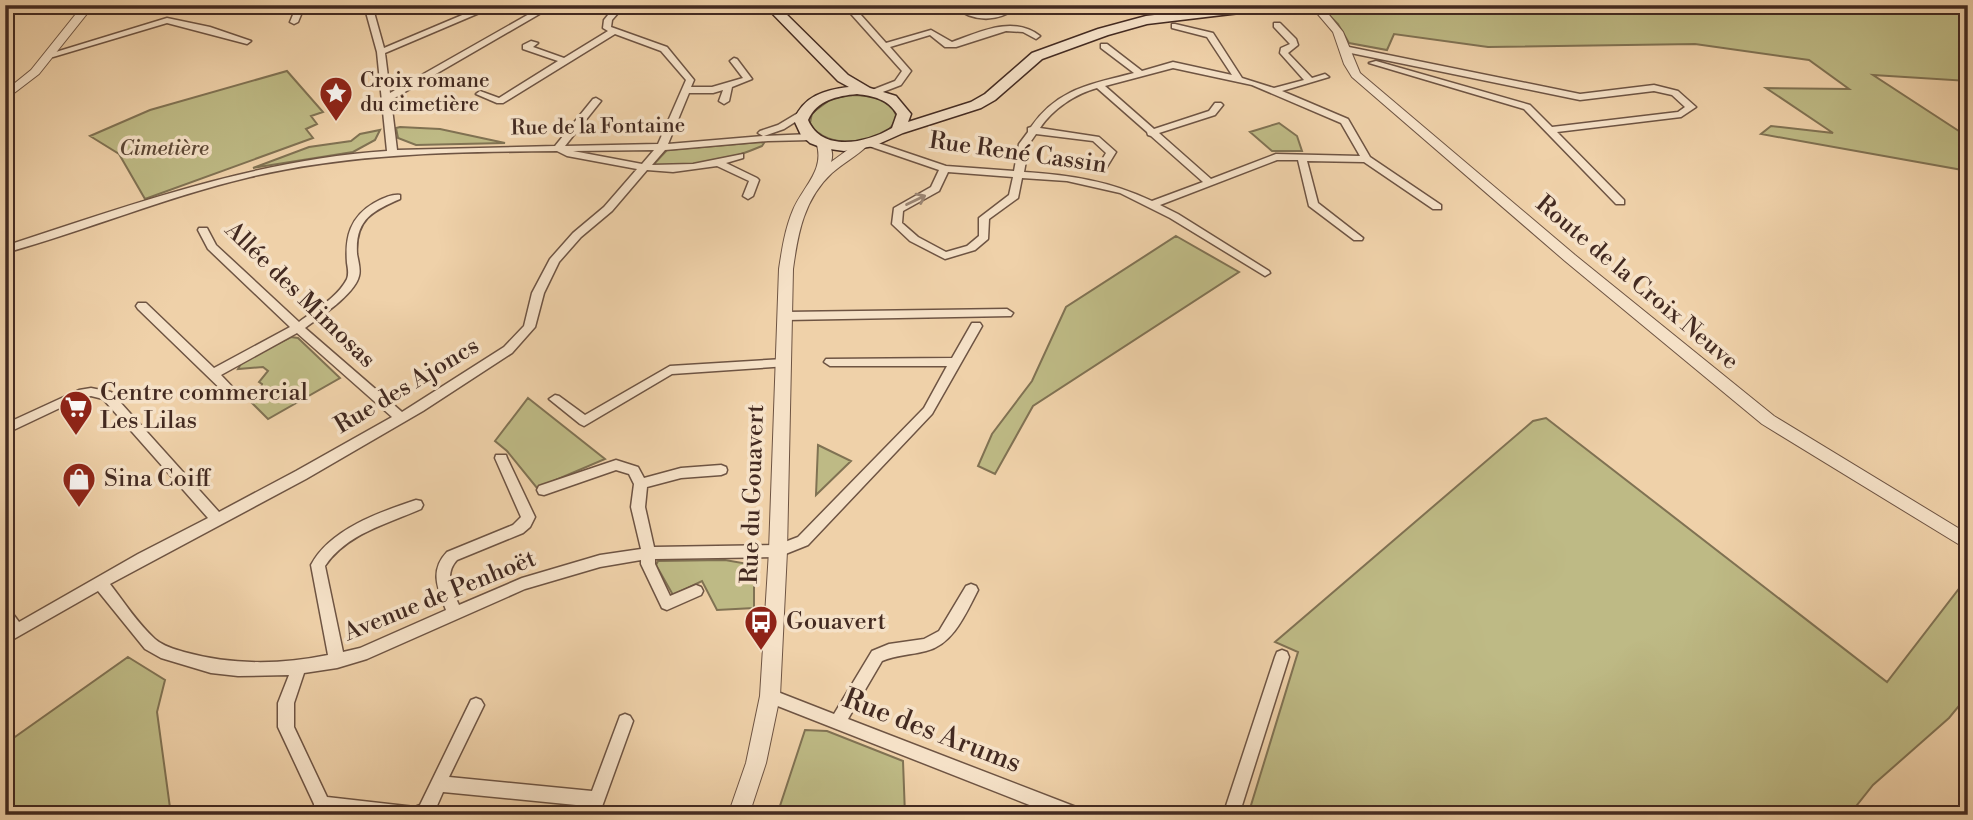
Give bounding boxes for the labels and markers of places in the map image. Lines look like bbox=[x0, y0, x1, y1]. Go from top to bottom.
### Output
place label: Croix romane du cimetière bbox=[360, 68, 490, 118]
place icon: Croix romane du cimetière bbox=[317, 74, 355, 123]
place label: Centre commercial Les Lilas bbox=[100, 378, 308, 436]
supermarket icon: Centre commercial Les Lilas bbox=[57, 388, 95, 437]
shop icon: Sina Coiff bbox=[60, 460, 98, 509]
place label: Sina Coiff bbox=[104, 464, 212, 494]
bus stop icon: Gouavert bbox=[742, 603, 780, 652]
place label: Gouavert bbox=[786, 607, 887, 637]

